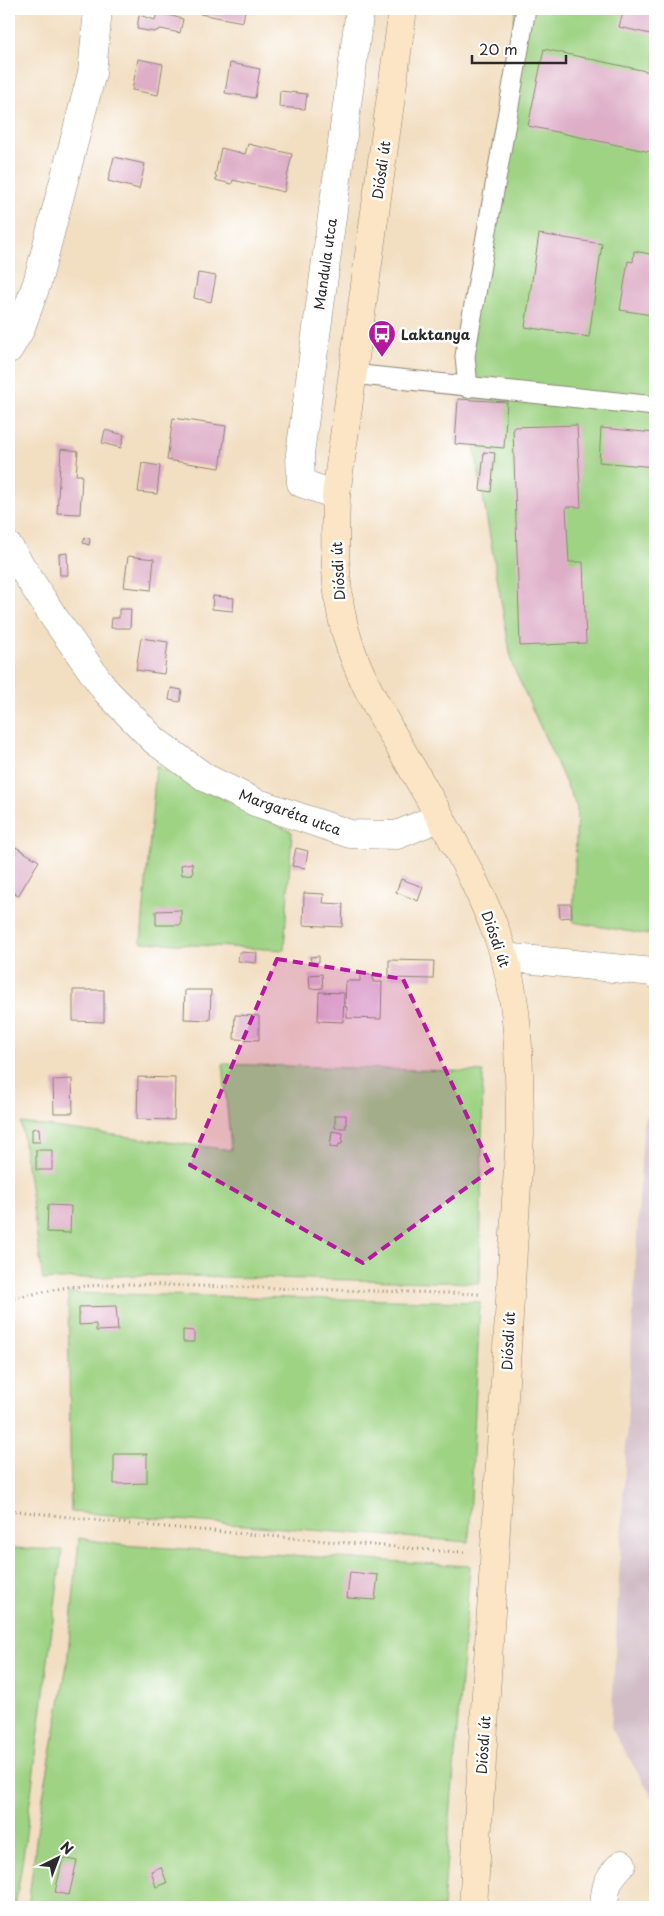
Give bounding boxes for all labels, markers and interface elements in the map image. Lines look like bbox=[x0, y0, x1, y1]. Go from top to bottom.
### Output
scale bar bbox=[472, 32, 565, 64]
text: 20 m bbox=[479, 37, 518, 60]
street label: Diósdi út bbox=[367, 139, 396, 200]
street label: Mandula utca bbox=[308, 217, 342, 311]
bus stop icon: Laktanya bbox=[367, 319, 397, 358]
place label: Laktanya bbox=[401, 324, 471, 345]
street label: Diósdi út bbox=[326, 541, 350, 601]
street label: Margaréta utca bbox=[236, 784, 344, 840]
street label: Diósdi út bbox=[477, 908, 516, 970]
street label: Diósdi út bbox=[496, 1311, 520, 1371]
street label: Diósdi út bbox=[470, 1715, 496, 1775]
north arrow bbox=[32, 1834, 82, 1884]
text: N bbox=[56, 1836, 78, 1859]

